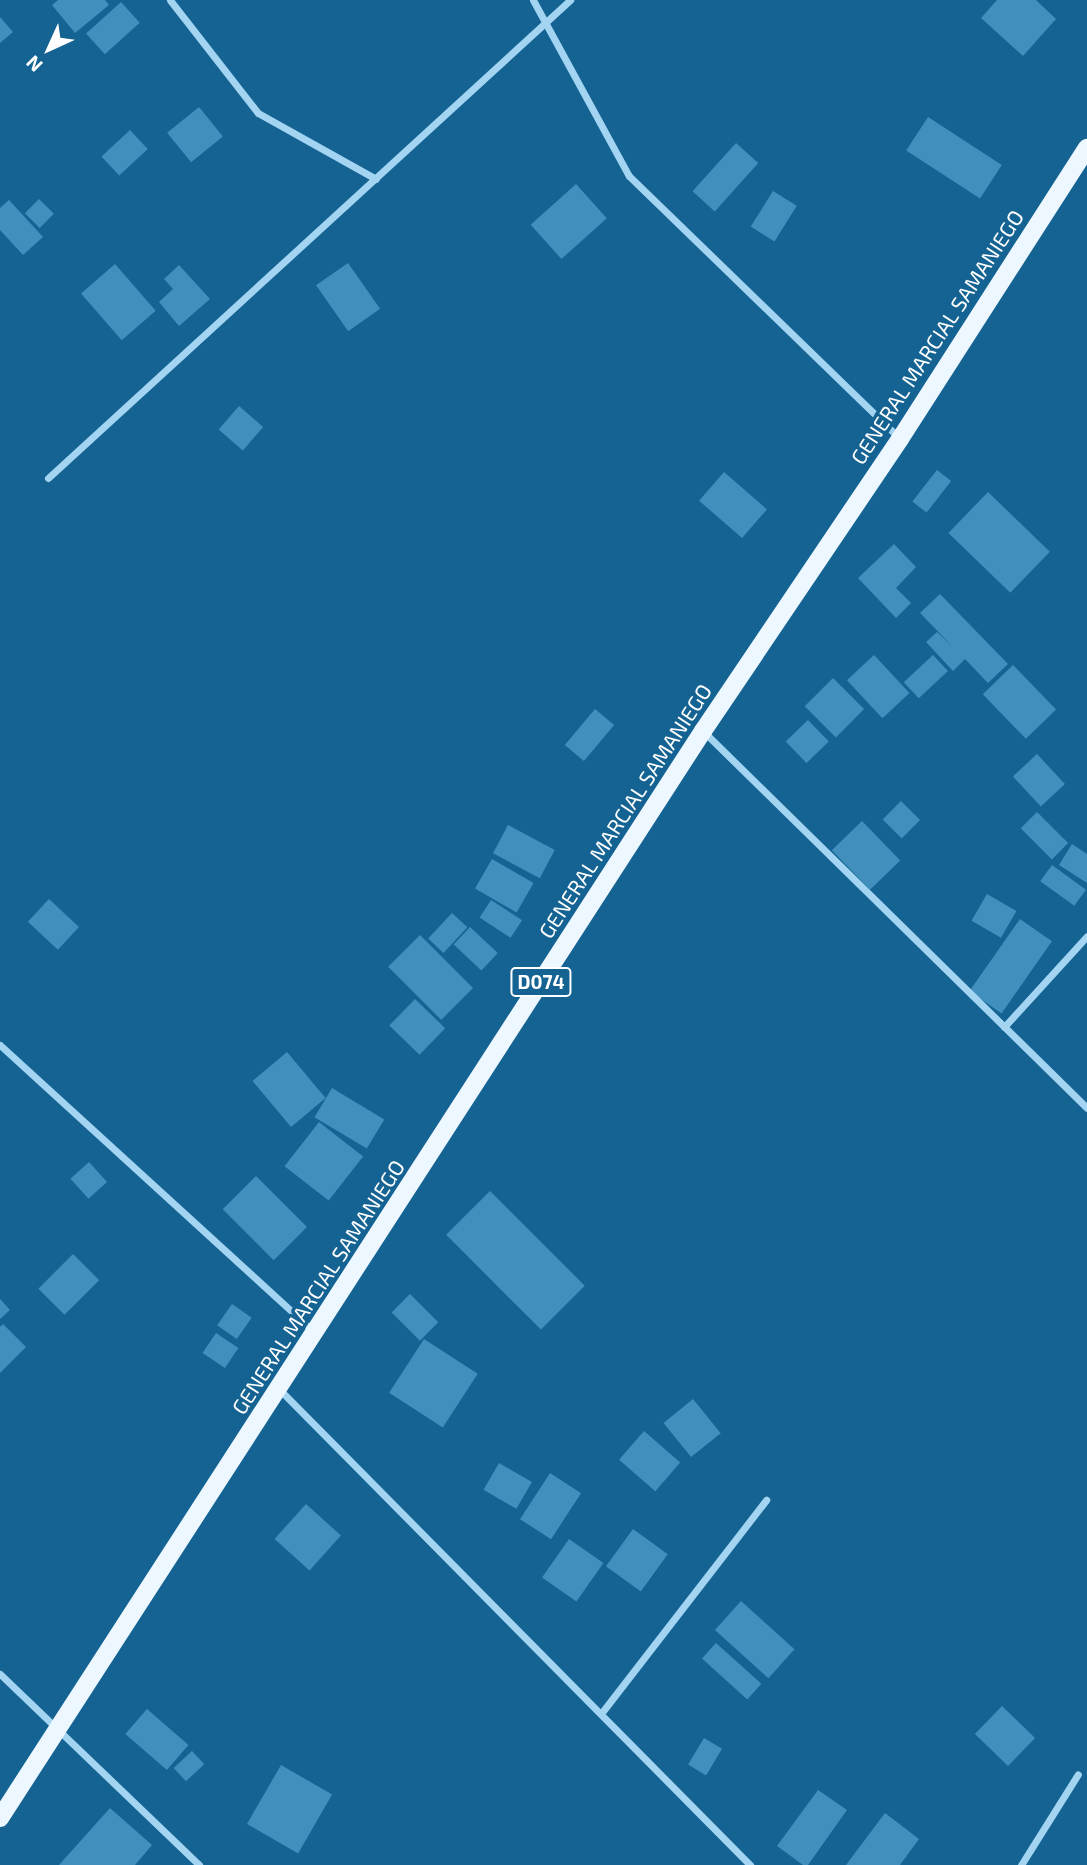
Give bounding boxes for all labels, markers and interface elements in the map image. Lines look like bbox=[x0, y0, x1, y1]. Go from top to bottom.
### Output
north arrow bbox=[14, 14, 84, 84]
text: N bbox=[21, 51, 47, 77]
street label: GENERAL MARCIAL SAMANIEGO bbox=[845, 205, 1029, 469]
street label: GENERAL MARCIAL SAMANIEGO bbox=[533, 679, 717, 943]
road number: D074 bbox=[510, 966, 572, 998]
street label: GENERAL MARCIAL SAMANIEGO bbox=[226, 1155, 410, 1419]

